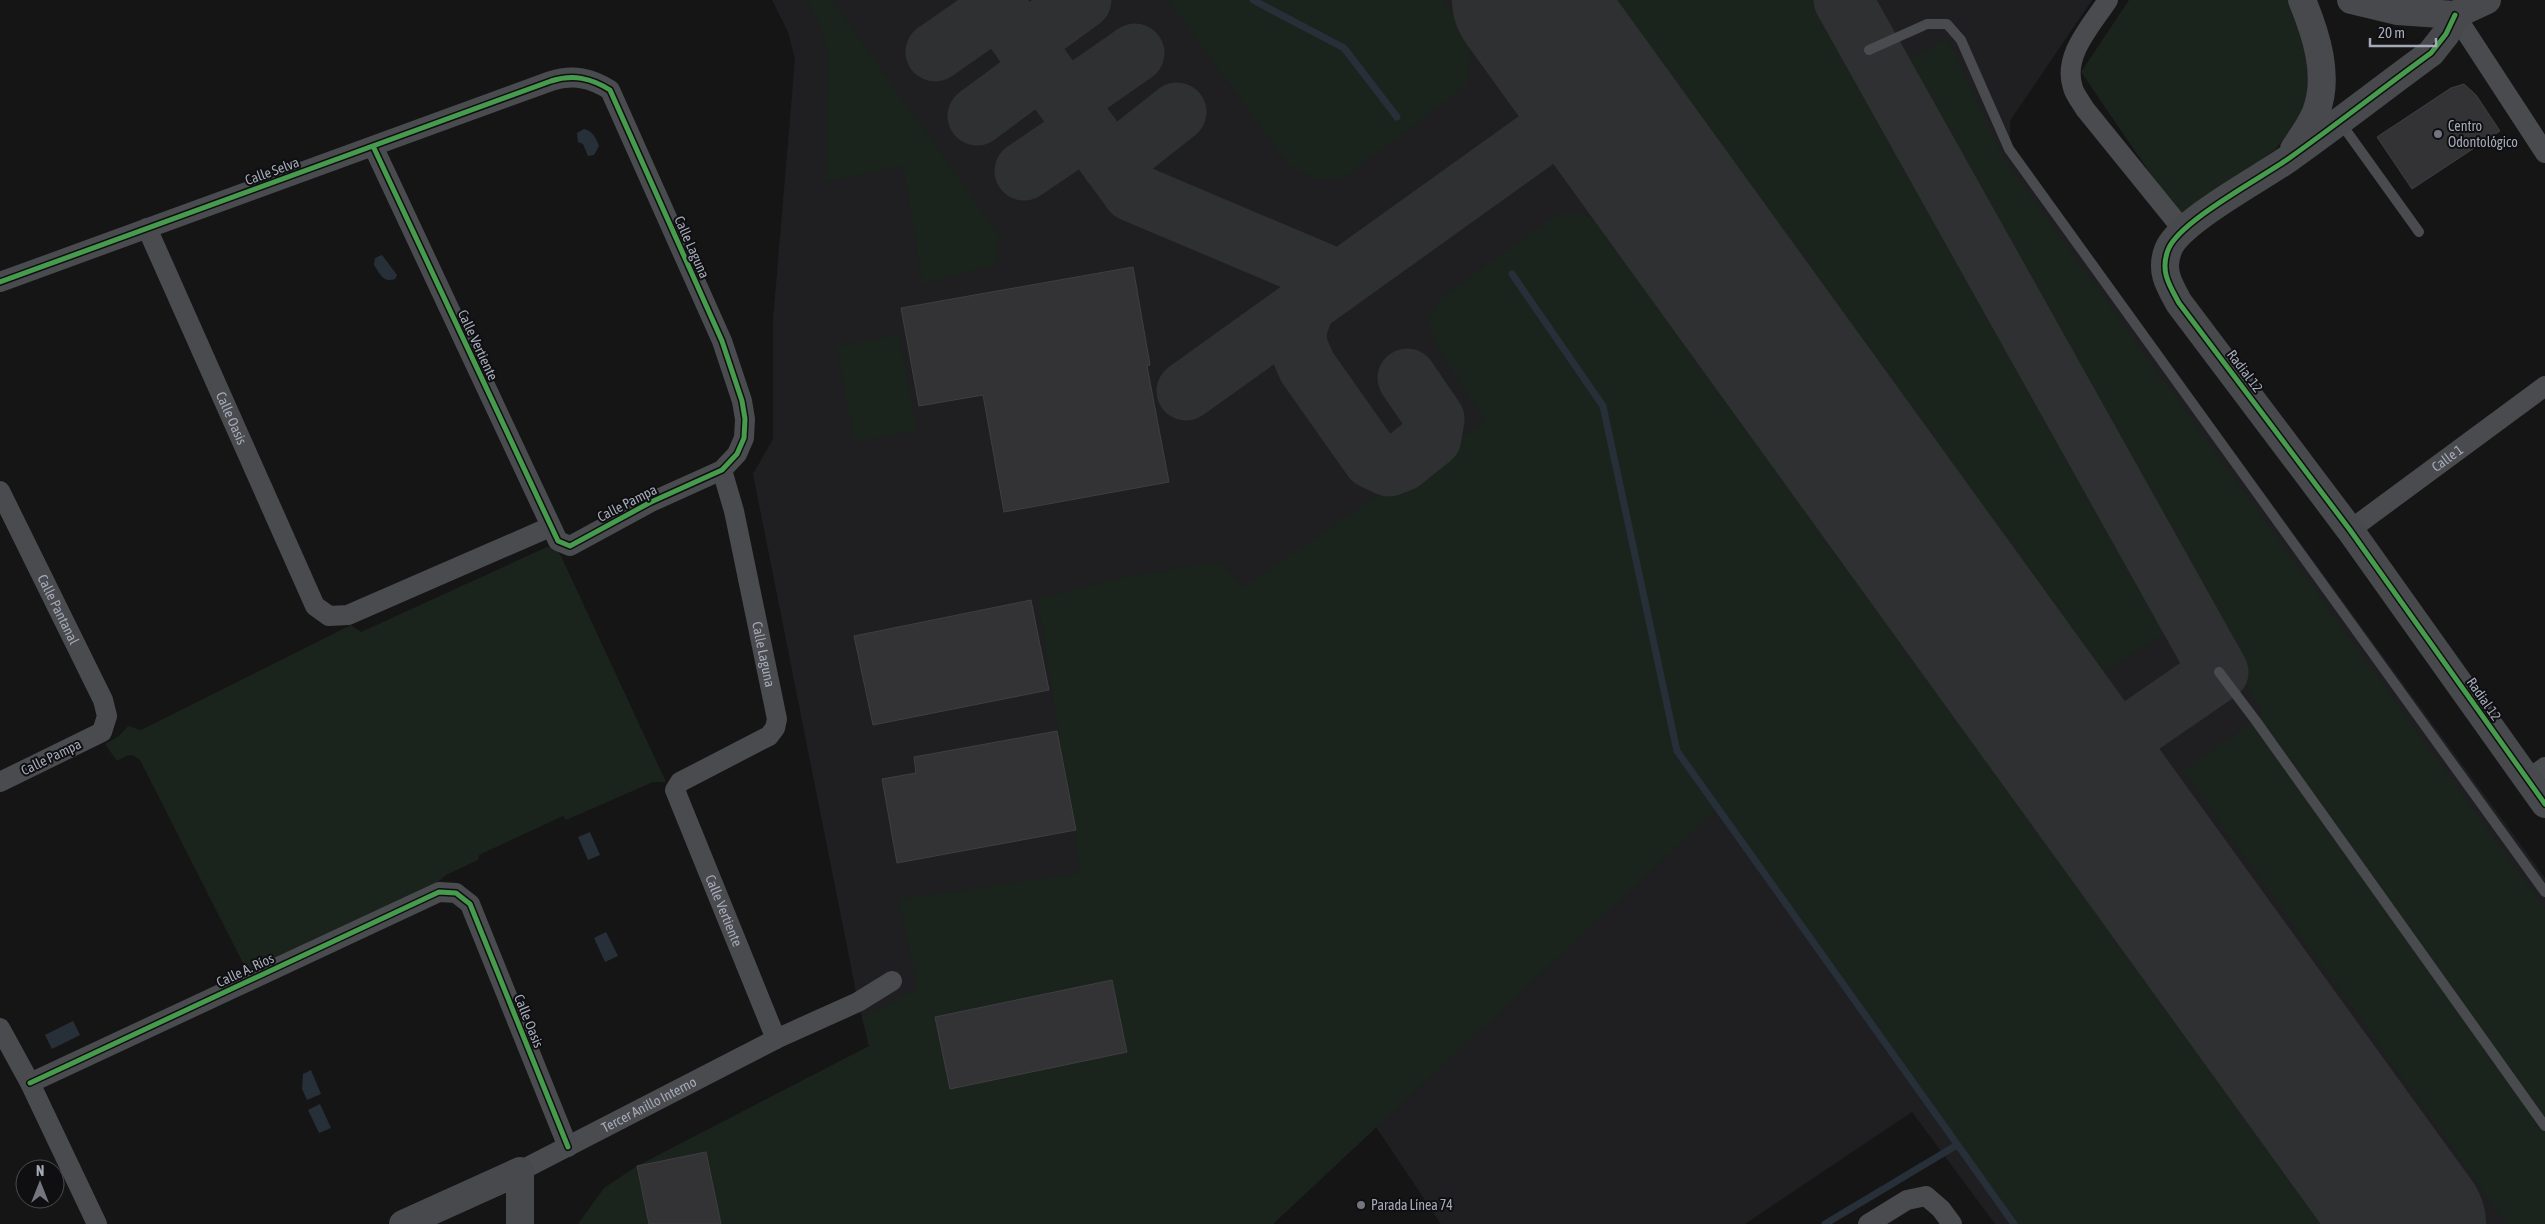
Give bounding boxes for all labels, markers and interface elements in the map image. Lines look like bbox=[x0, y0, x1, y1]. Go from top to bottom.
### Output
scale bar bbox=[2370, 15, 2436, 47]
text: 20 m bbox=[2378, 24, 2405, 41]
place label: Centro Odontológico bbox=[2448, 118, 2518, 150]
marker: Centro Odontológico bbox=[2432, 128, 2444, 140]
street label: Calle Selva bbox=[243, 154, 301, 188]
street label: Calle Laguna bbox=[671, 213, 713, 281]
street label: Calle Vertiente bbox=[455, 307, 501, 383]
street label: Radial 12 bbox=[2224, 347, 2266, 395]
street label: Calle Oasis bbox=[213, 389, 250, 447]
street label: Calle 1 bbox=[2429, 441, 2466, 475]
street label: Calle Pampa bbox=[595, 481, 659, 525]
street label: Calle Pantanal bbox=[34, 572, 82, 647]
street label: Calle Laguna bbox=[749, 620, 778, 688]
street label: Radial 12 bbox=[2463, 674, 2505, 724]
street label: Calle Pampa bbox=[18, 736, 84, 778]
street label: Calle Vertiente bbox=[702, 872, 746, 949]
street label: Calle A. Ríos bbox=[214, 950, 276, 990]
street label: Calle Oasis bbox=[511, 992, 547, 1050]
street label: Tercer Anillo Interno bbox=[599, 1074, 699, 1136]
north arrow bbox=[15, 1159, 65, 1209]
text: N bbox=[36, 1163, 44, 1179]
place label: Parada Línea 74 bbox=[1371, 1197, 1453, 1213]
marker: Parada Línea 74 bbox=[1355, 1199, 1367, 1211]

